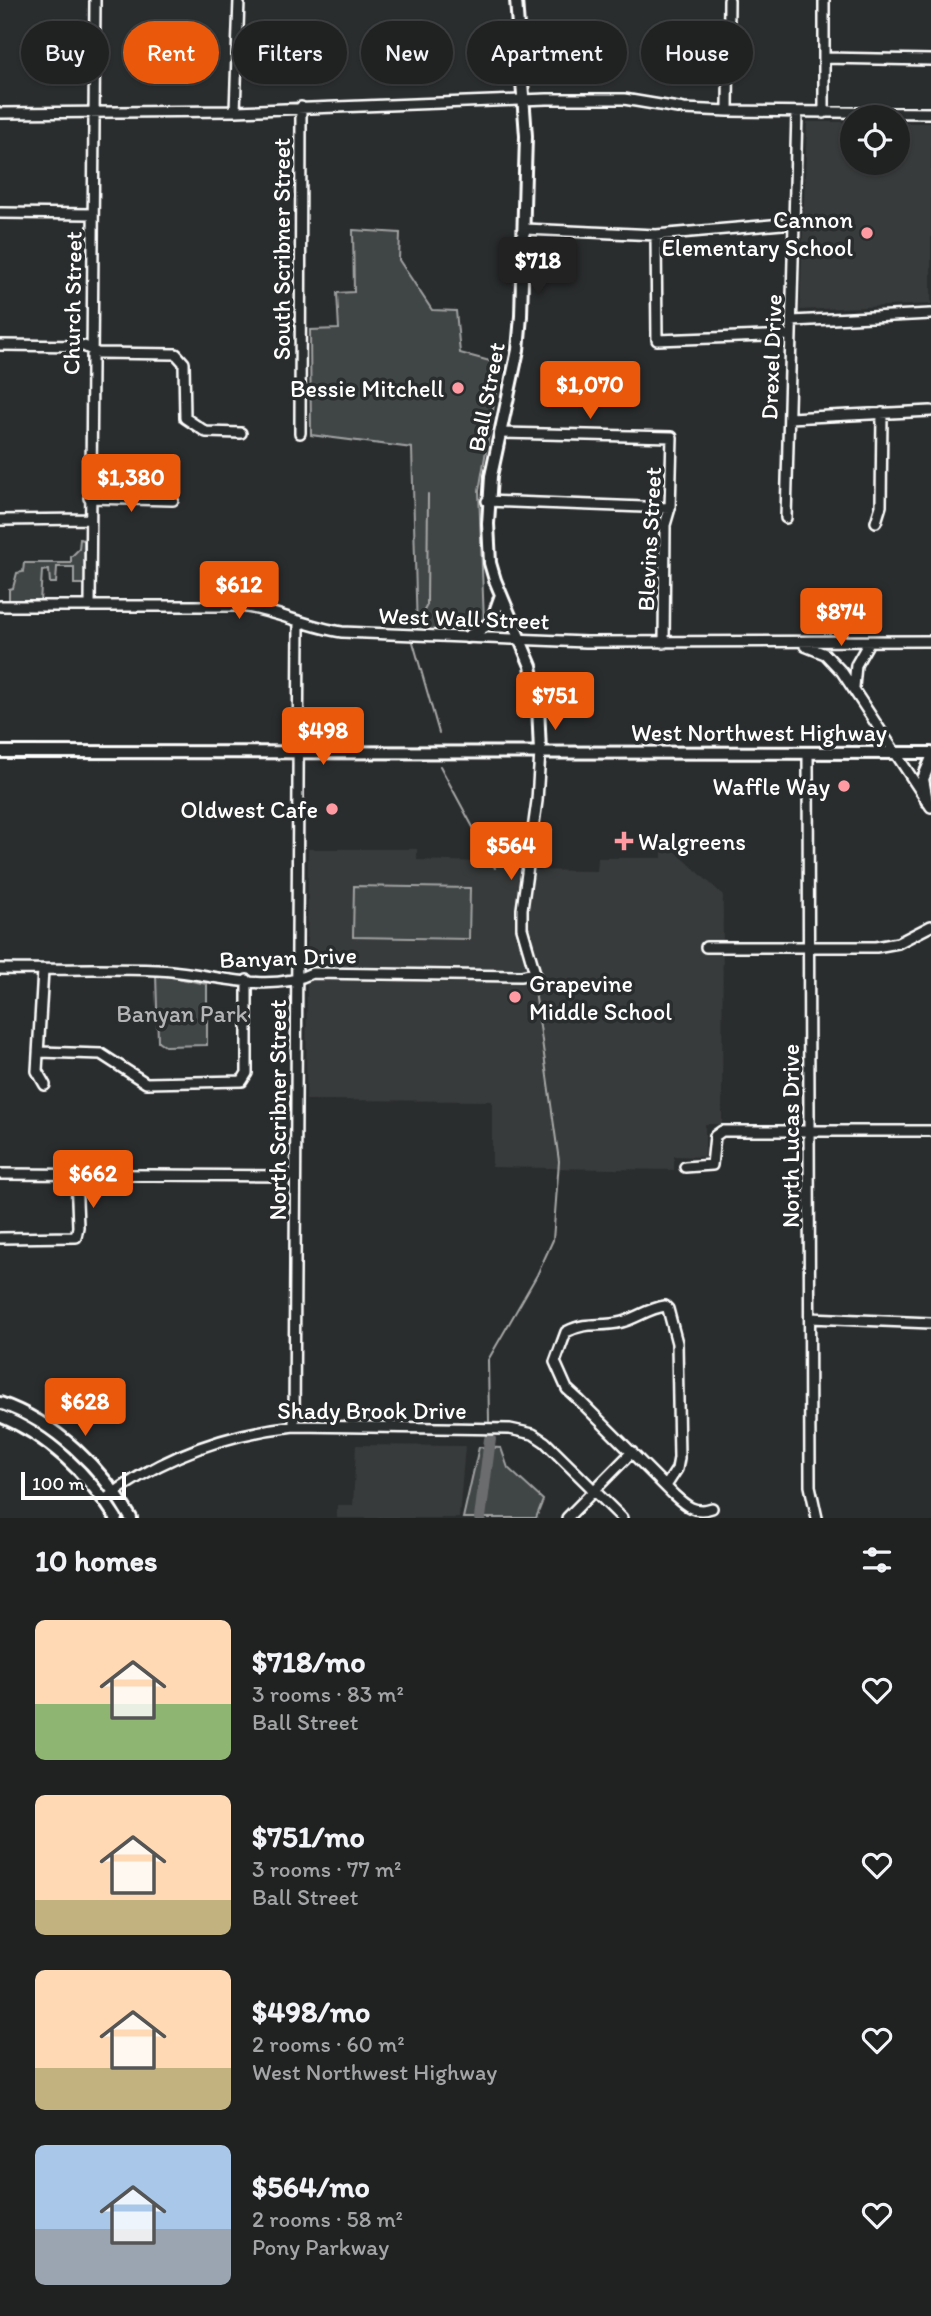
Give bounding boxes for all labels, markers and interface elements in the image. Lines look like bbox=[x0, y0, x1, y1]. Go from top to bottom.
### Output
chip: Buy bbox=[21, 21, 109, 84]
chip: Rent bbox=[123, 21, 219, 84]
chip: Filters bbox=[233, 21, 347, 84]
chip: New bbox=[361, 21, 453, 84]
chip: Apartment bbox=[467, 21, 627, 84]
chip: House bbox=[641, 21, 753, 84]
map controls bbox=[840, 105, 910, 175]
button: locate bbox=[840, 105, 910, 175]
street label: South Scribner Street bbox=[267, 138, 296, 360]
place label: Cannon Elementary School bbox=[662, 205, 853, 262]
marker: Cannon Elementary School bbox=[859, 225, 875, 241]
street label: Church Street bbox=[56, 231, 88, 375]
pin: $718 bbox=[497, 238, 579, 297]
text: $718 bbox=[515, 246, 561, 274]
street label: Drexel Drive bbox=[754, 294, 788, 420]
street label: Ball Street bbox=[461, 340, 511, 454]
pin: $1,070 bbox=[533, 362, 647, 421]
text: $1,070 bbox=[556, 370, 624, 398]
place label: Bessie Mitchell bbox=[290, 374, 444, 403]
marker: Bessie Mitchell bbox=[450, 380, 466, 396]
pin: $1,380 bbox=[74, 454, 188, 514]
text: $1,380 bbox=[97, 463, 165, 491]
street label: Blevins Street bbox=[631, 466, 667, 612]
pin: $612 bbox=[198, 562, 280, 621]
text: $612 bbox=[216, 570, 262, 598]
pin: $874 bbox=[800, 588, 882, 648]
text: $874 bbox=[816, 597, 866, 625]
street label: West Wall Street bbox=[378, 601, 550, 635]
pin: $751 bbox=[514, 672, 596, 732]
text: $751 bbox=[532, 681, 578, 709]
pin: $498 bbox=[282, 708, 364, 767]
text: $498 bbox=[298, 716, 348, 744]
street label: West Northwest Highway bbox=[631, 718, 888, 747]
place label: Waffle Way bbox=[713, 772, 830, 801]
marker: Waffle Way bbox=[836, 778, 852, 794]
place label: Oldwest Cafe bbox=[180, 795, 318, 824]
marker: Oldwest Cafe bbox=[324, 801, 340, 817]
pin: $564 bbox=[470, 822, 552, 882]
place label: Walgreens bbox=[638, 827, 746, 856]
text: $564 bbox=[486, 831, 536, 859]
marker: Walgreens bbox=[616, 833, 632, 849]
street label: Banyan Drive bbox=[219, 940, 357, 974]
place label: Grapevine Middle School bbox=[529, 969, 672, 1026]
marker: Grapevine Middle School bbox=[507, 989, 523, 1005]
park label: Banyan Park bbox=[116, 999, 248, 1028]
street label: North Scribner Street bbox=[263, 999, 292, 1221]
street label: North Lucas Drive bbox=[776, 1044, 805, 1228]
pin: $662 bbox=[52, 1150, 134, 1210]
text: $662 bbox=[69, 1159, 117, 1187]
pin: $628 bbox=[44, 1378, 126, 1438]
text: $628 bbox=[61, 1387, 109, 1415]
street label: Shady Brook Drive bbox=[277, 1396, 467, 1425]
scale bar bbox=[21, 1469, 126, 1501]
text: 100 m bbox=[32, 1472, 84, 1495]
icon: filters bbox=[858, 1541, 896, 1579]
text: 10 homes bbox=[35, 1542, 158, 1579]
text: $718/mo bbox=[252, 1643, 366, 1680]
icon: home bbox=[91, 1648, 175, 1732]
icon: heart bbox=[858, 1671, 896, 1709]
text: 3 rooms · 83 m² bbox=[252, 1680, 404, 1708]
text: Ball Street bbox=[252, 1708, 358, 1736]
text: $751/mo bbox=[252, 1818, 365, 1855]
icon: home bbox=[91, 1823, 175, 1907]
icon: heart bbox=[858, 1846, 896, 1884]
text: 3 rooms · 77 m² bbox=[252, 1855, 402, 1883]
text: Ball Street bbox=[252, 1883, 358, 1911]
text: $498/mo bbox=[252, 1993, 370, 2030]
icon: home bbox=[91, 1998, 175, 2082]
icon: heart bbox=[858, 2021, 896, 2059]
text: 2 rooms · 60 m² bbox=[252, 2030, 405, 2058]
text: West Northwest Highway bbox=[252, 2058, 497, 2086]
text: $564/mo bbox=[252, 2168, 370, 2205]
icon: home bbox=[91, 2173, 175, 2257]
icon: heart bbox=[858, 2196, 896, 2234]
text: 2 rooms · 58 m² bbox=[252, 2205, 403, 2233]
text: Pony Parkway bbox=[252, 2233, 389, 2261]

